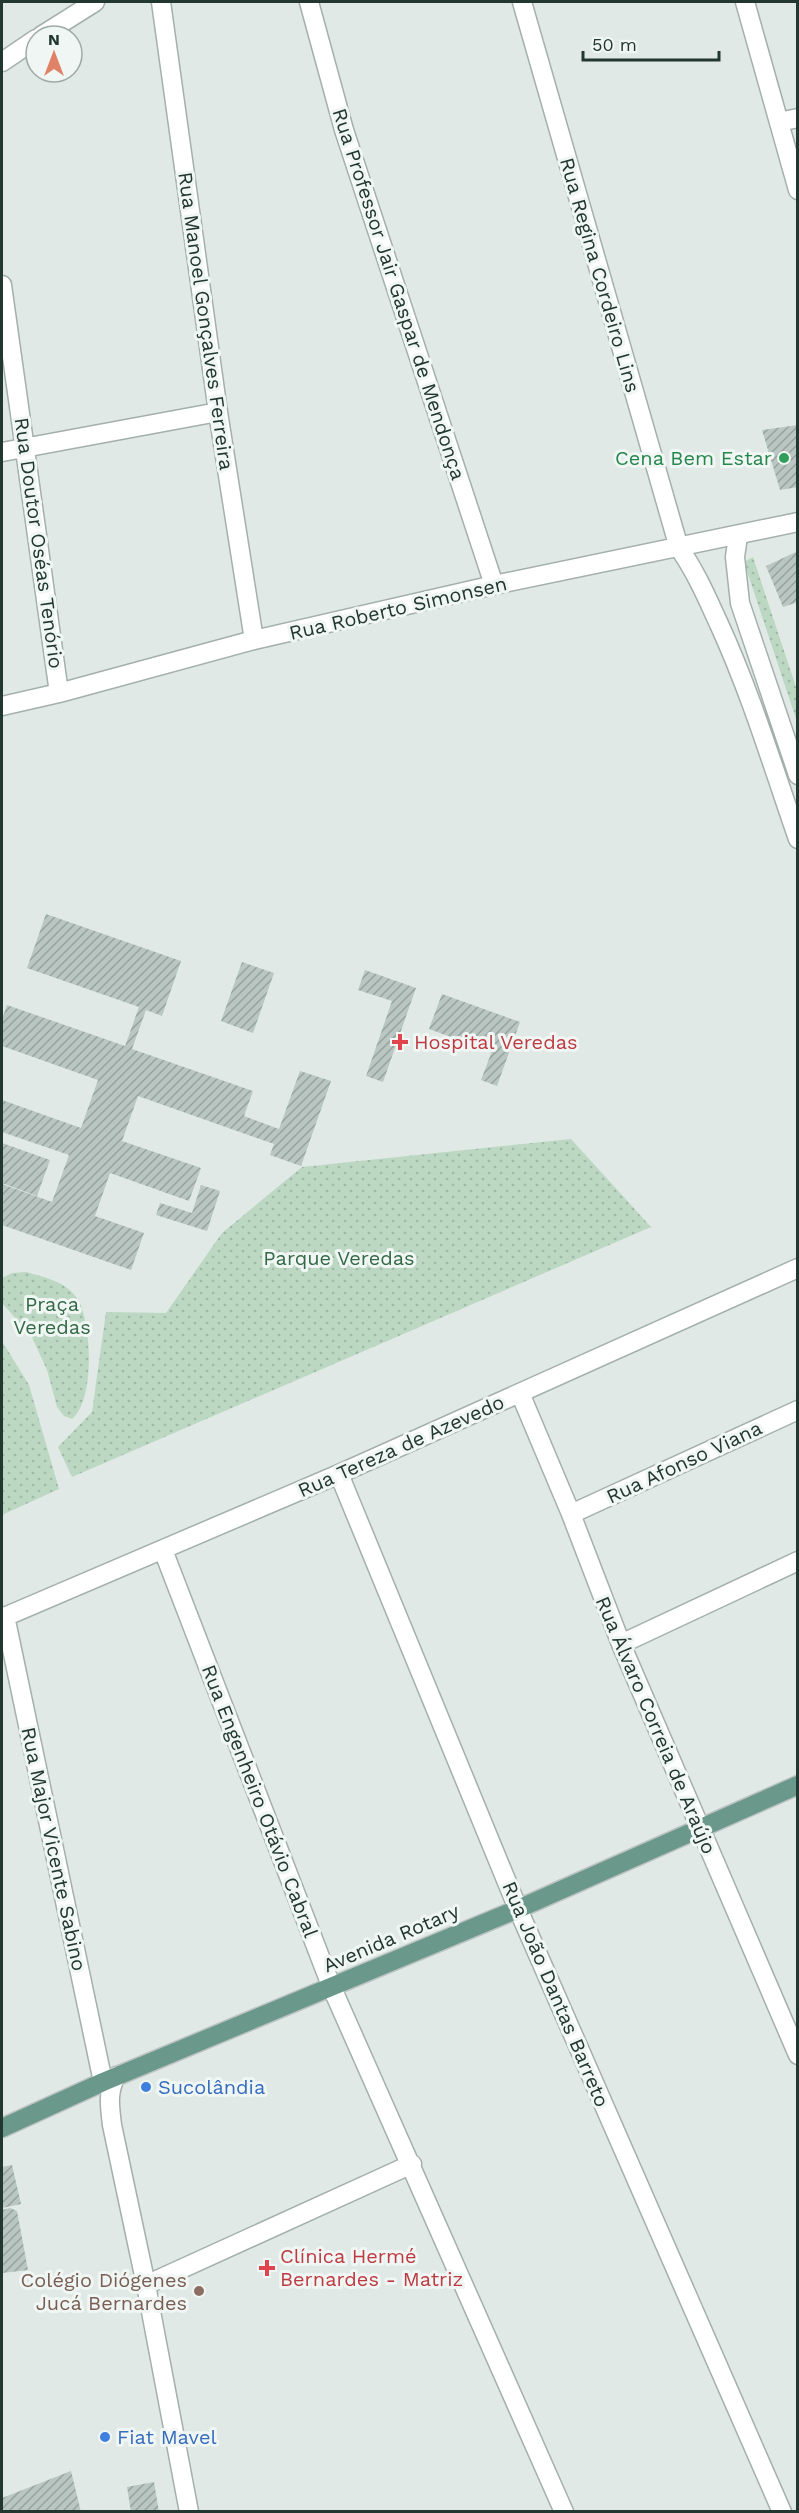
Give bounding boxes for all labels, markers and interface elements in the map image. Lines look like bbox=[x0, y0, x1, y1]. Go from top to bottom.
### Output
north arrow bbox=[24, 24, 84, 84]
scale bar bbox=[583, 24, 720, 62]
text: N bbox=[48, 30, 60, 49]
text: 50 m bbox=[592, 34, 637, 55]
street label: Rua Professor Jair Gaspar de Mendonça bbox=[327, 105, 471, 483]
street label: Rua Regina Cordeiro Lins bbox=[555, 155, 645, 395]
street label: Rua Manoel Gonçalves Ferreira bbox=[173, 170, 239, 472]
street label: Rua Doutor Oséas Tenório bbox=[9, 416, 69, 670]
place label: Cena Bem Estar bbox=[615, 446, 772, 470]
marker: Cena Bem Estar bbox=[777, 451, 791, 465]
street label: Rua Roberto Simonsen bbox=[287, 571, 509, 645]
place label: Hospital Veredas bbox=[414, 1030, 578, 1054]
marker: Hospital Veredas bbox=[391, 1033, 409, 1051]
park label: Parque Veredas bbox=[263, 1246, 415, 1270]
park label: Praça Veredas bbox=[13, 1292, 91, 1339]
street label: Rua Tereza de Azevedo bbox=[294, 1390, 508, 1502]
street label: Rua Afonso Viana bbox=[602, 1415, 766, 1509]
street label: Rua Álvaro Correia de Araújo bbox=[591, 1592, 721, 1858]
street label: Rua Engenheiro Otávio Cabral bbox=[197, 1661, 323, 1941]
street label: Rua Major Vicente Sabino bbox=[16, 1725, 92, 1973]
street label: Rua João Dantas Barreto bbox=[497, 1877, 615, 2111]
street label: Avenida Rotary bbox=[319, 1898, 463, 1977]
place label: Sucolândia bbox=[158, 2075, 265, 2099]
marker: Sucolândia bbox=[139, 2080, 153, 2094]
place label: Clínica Hermé Bernardes - Matriz bbox=[280, 2244, 463, 2291]
marker: Clínica Hermé Bernardes - Matriz bbox=[258, 2259, 276, 2277]
place label: Colégio Diógenes Jucá Bernardes bbox=[21, 2268, 187, 2315]
marker: Colégio Diógenes Jucá Bernardes bbox=[192, 2284, 206, 2298]
place label: Fiat Mavel bbox=[117, 2425, 217, 2449]
marker: Fiat Mavel bbox=[98, 2430, 112, 2444]

